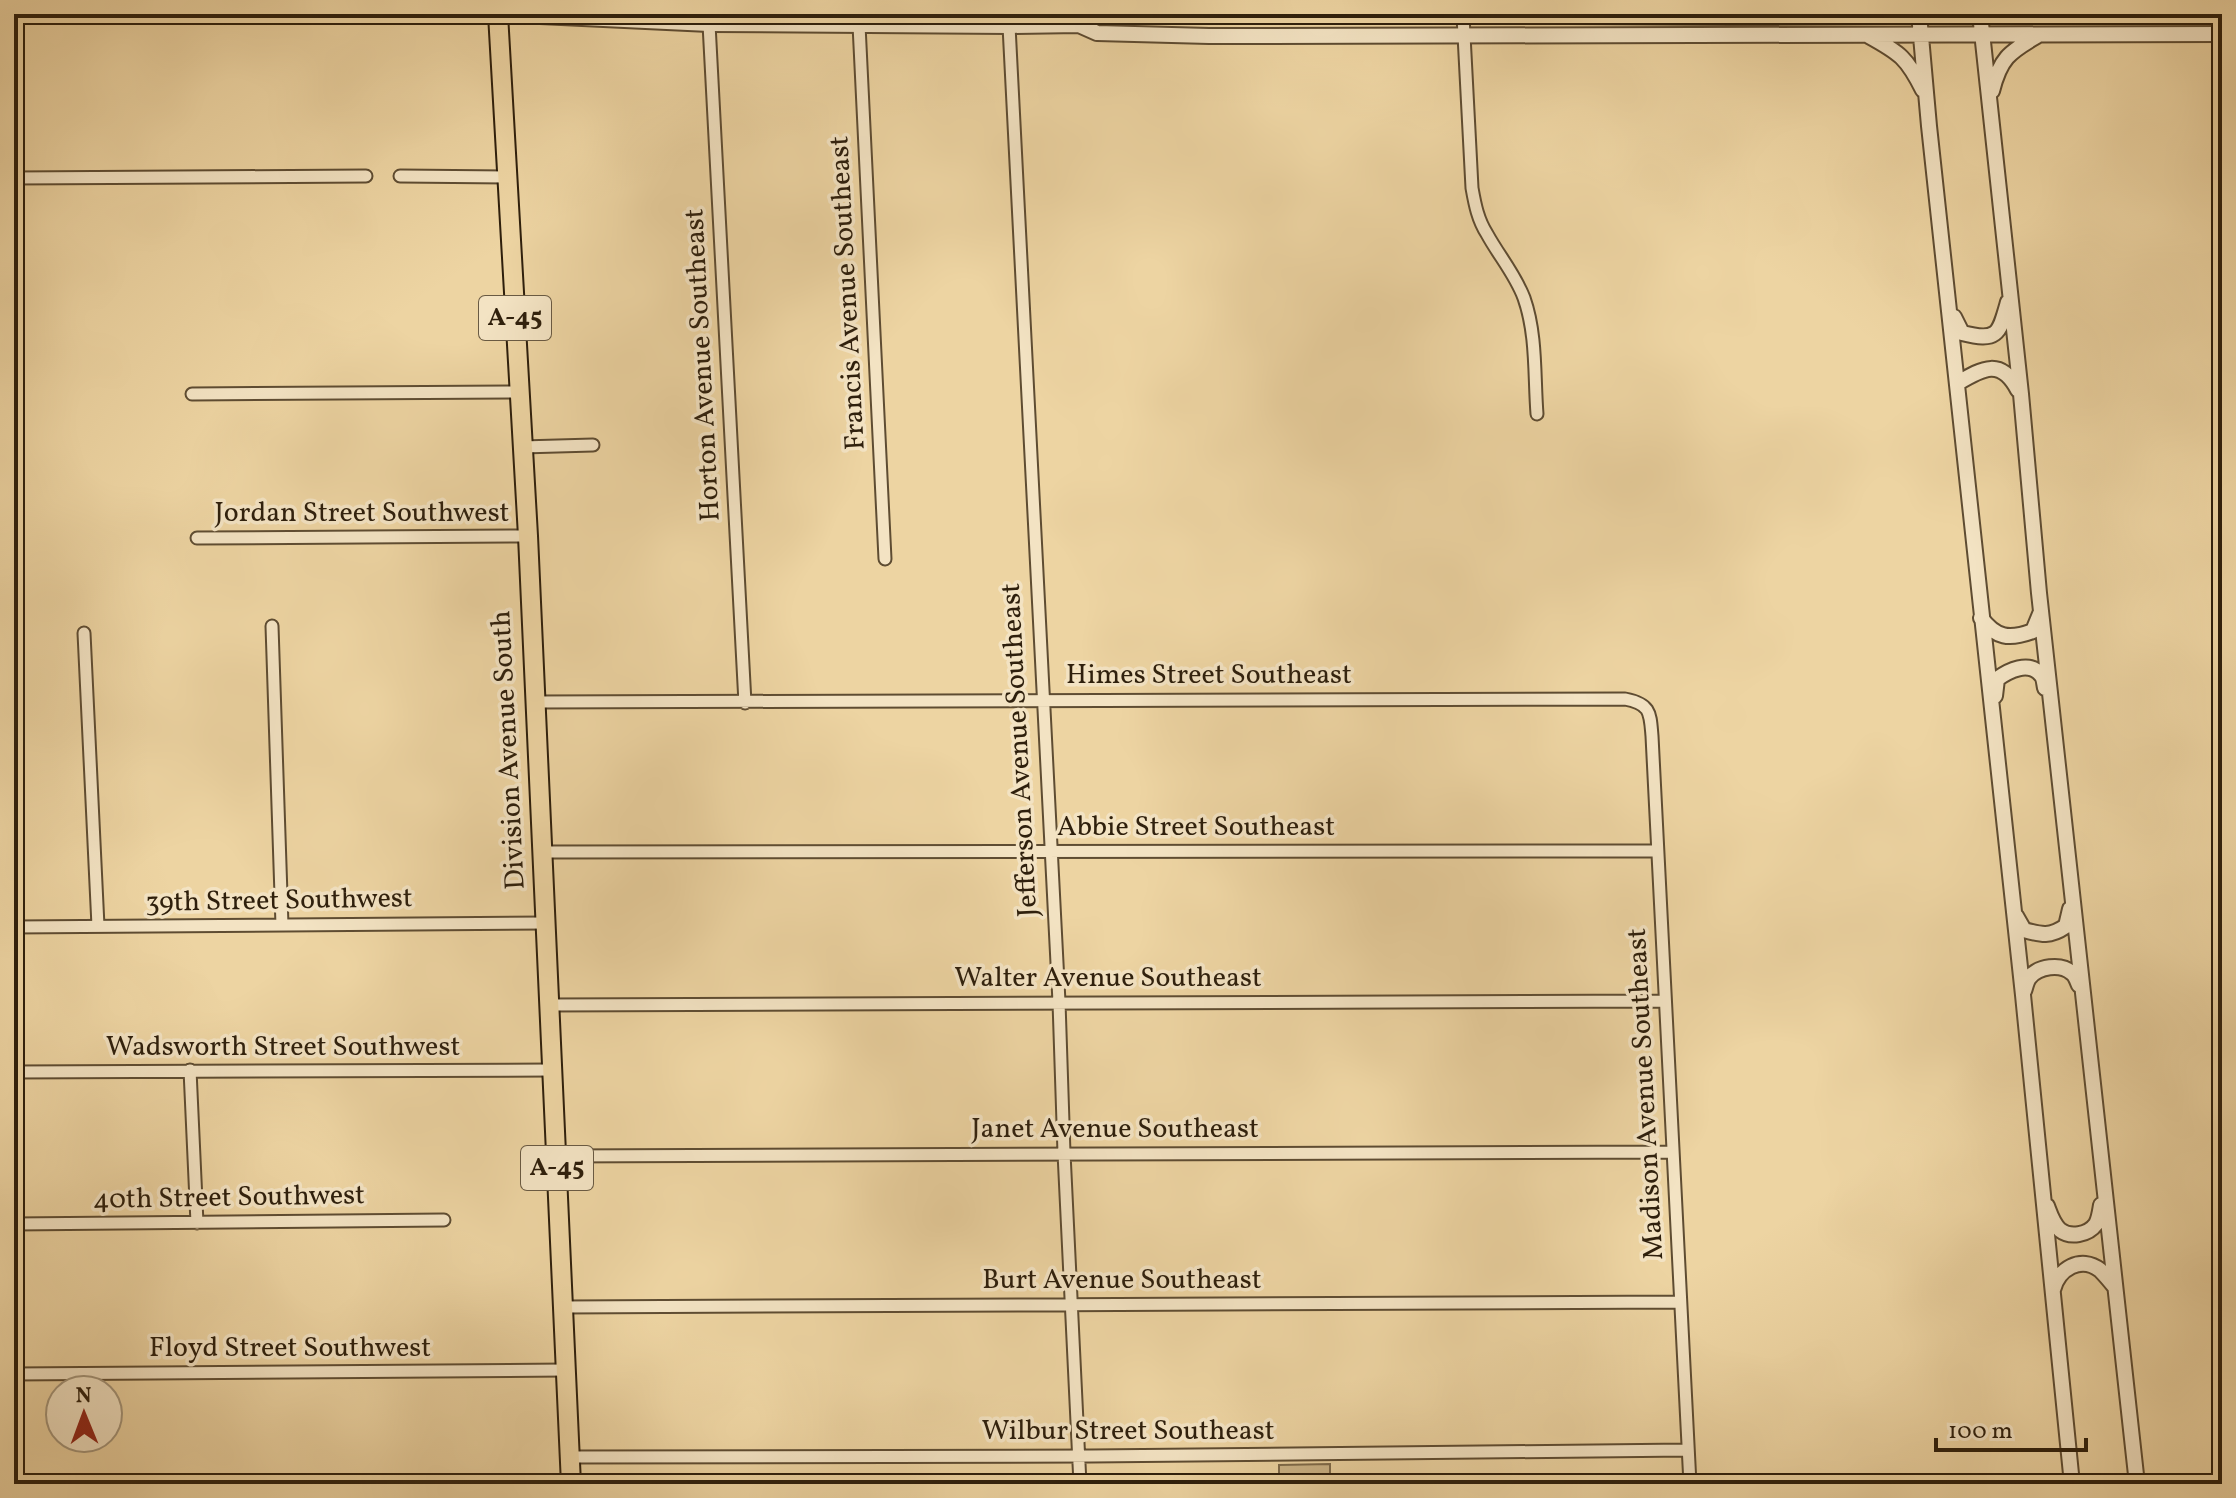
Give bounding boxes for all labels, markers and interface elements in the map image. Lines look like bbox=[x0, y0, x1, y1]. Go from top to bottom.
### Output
street label: Francis Avenue Southeast bbox=[820, 135, 876, 451]
street label: Horton Avenue Southeast bbox=[675, 208, 731, 522]
road number: A-45 bbox=[479, 296, 551, 340]
street label: Jordan Street Southwest bbox=[215, 494, 509, 533]
street label: Jefferson Avenue Southeast bbox=[992, 582, 1048, 918]
street label: Division Avenue South bbox=[482, 609, 536, 891]
street label: Himes Street Southeast bbox=[1066, 656, 1352, 695]
street label: Abbie Street Southeast bbox=[1057, 808, 1335, 847]
street label: 39th Street Southwest bbox=[145, 879, 413, 923]
street label: Madison Avenue Southeast bbox=[1618, 927, 1674, 1261]
street label: Walter Avenue Southeast bbox=[954, 959, 1262, 998]
street label: Wadsworth Street Southwest bbox=[106, 1028, 460, 1067]
street label: Janet Avenue Southeast bbox=[971, 1110, 1259, 1149]
road number: A-45 bbox=[521, 1146, 593, 1190]
street label: 40th Street Southwest bbox=[93, 1176, 365, 1220]
street label: Burt Avenue Southeast bbox=[982, 1261, 1262, 1300]
street label: Floyd Street Southwest bbox=[149, 1329, 431, 1368]
north arrow bbox=[44, 1374, 124, 1454]
text: N bbox=[75, 1381, 92, 1412]
scale bar bbox=[1936, 1402, 2086, 1452]
street label: Wilbur Street Southeast bbox=[981, 1412, 1275, 1451]
text: 100 m bbox=[1948, 1415, 2013, 1449]

